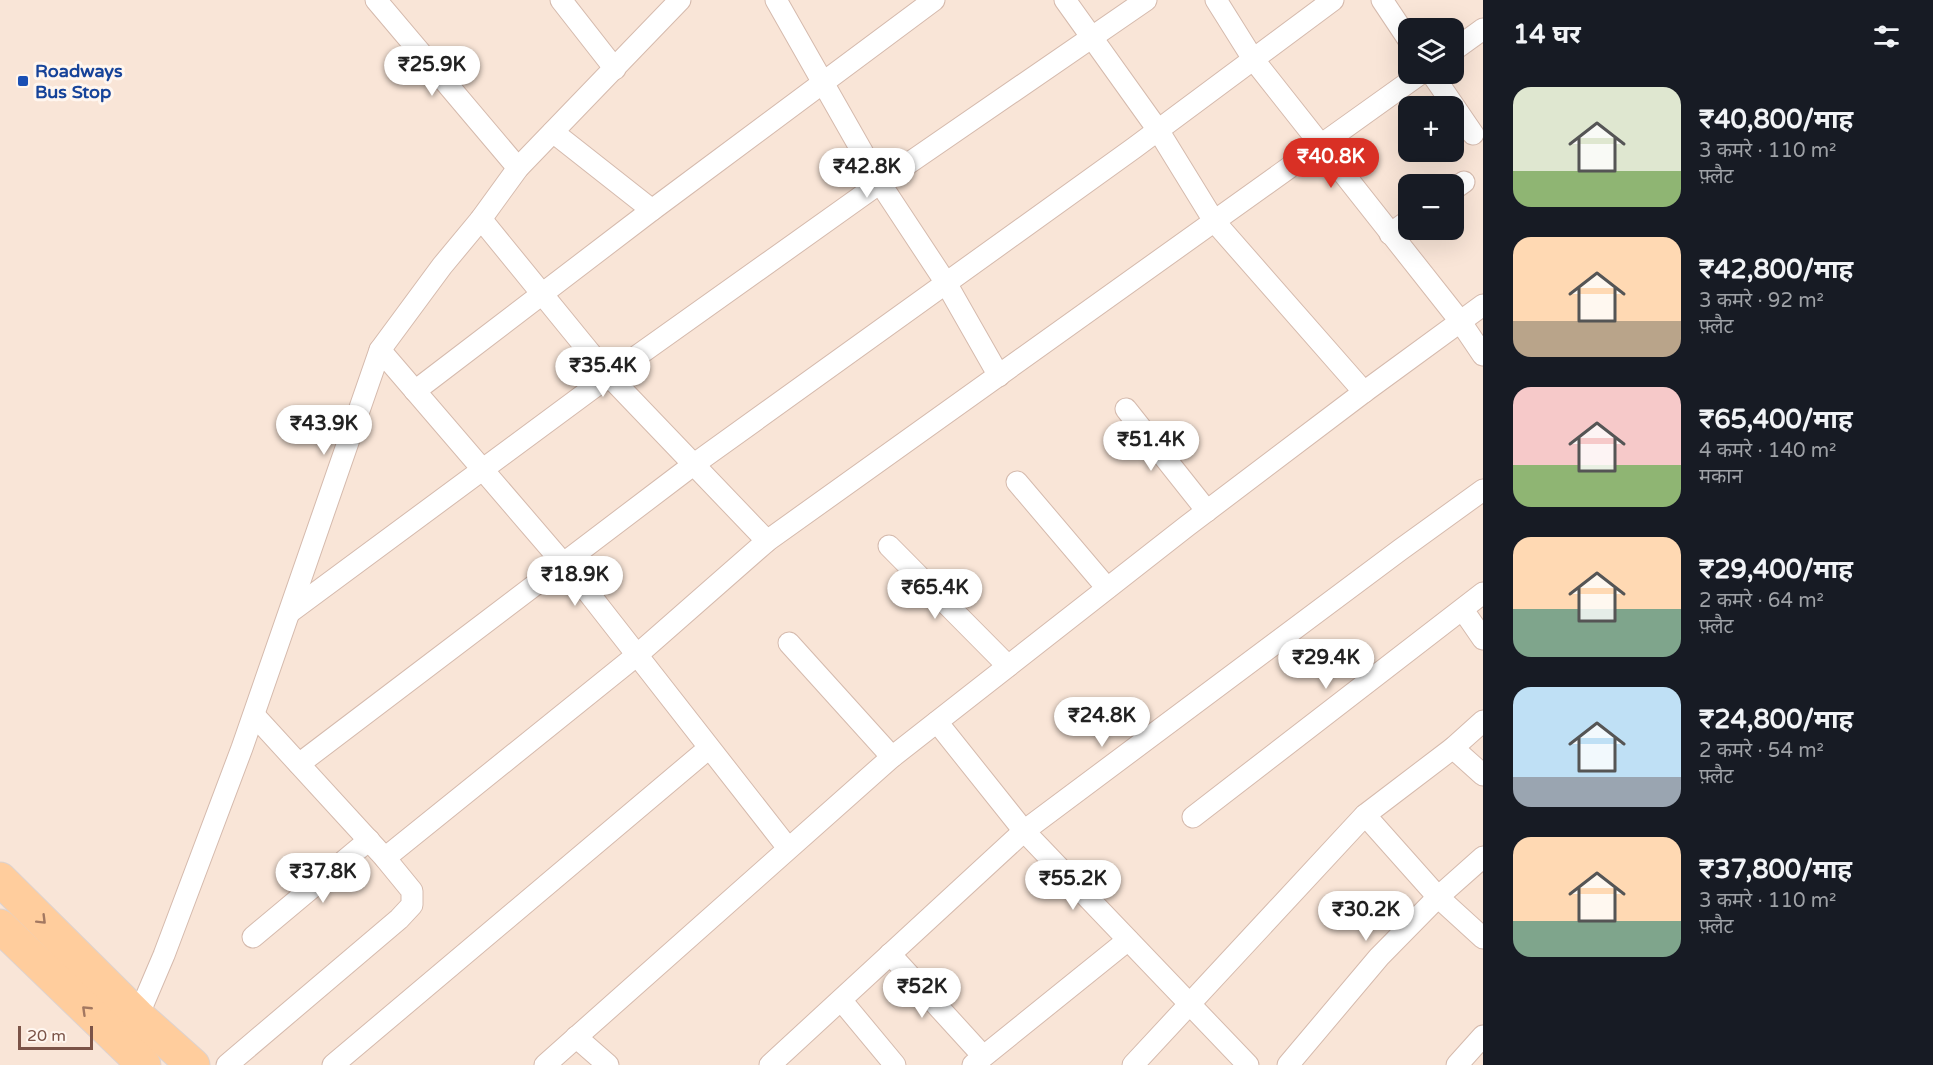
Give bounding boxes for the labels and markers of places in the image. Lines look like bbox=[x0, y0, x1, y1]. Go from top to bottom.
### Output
pin: ₹25.9K bbox=[383, 46, 481, 97]
place label: Roadways Bus Stop bbox=[35, 60, 123, 103]
marker: Roadways Bus Stop bbox=[16, 74, 30, 88]
pin: ₹40.8K bbox=[1282, 138, 1380, 189]
pin: ₹42.8K bbox=[818, 148, 916, 199]
pin: ₹35.4K bbox=[554, 347, 652, 398]
pin: ₹43.9K bbox=[275, 405, 373, 456]
pin: ₹51.4K bbox=[1102, 421, 1200, 472]
pin: ₹18.9K bbox=[526, 556, 624, 607]
pin: ₹65.4K bbox=[886, 569, 984, 620]
pin: ₹29.4K bbox=[1277, 639, 1375, 690]
pin: ₹24.8K bbox=[1053, 697, 1151, 748]
pin: ₹37.8K bbox=[274, 853, 372, 904]
pin: ₹55.2K bbox=[1024, 860, 1122, 911]
pin: ₹30.2K bbox=[1317, 891, 1415, 942]
pin: ₹52K bbox=[886, 968, 958, 1019]

